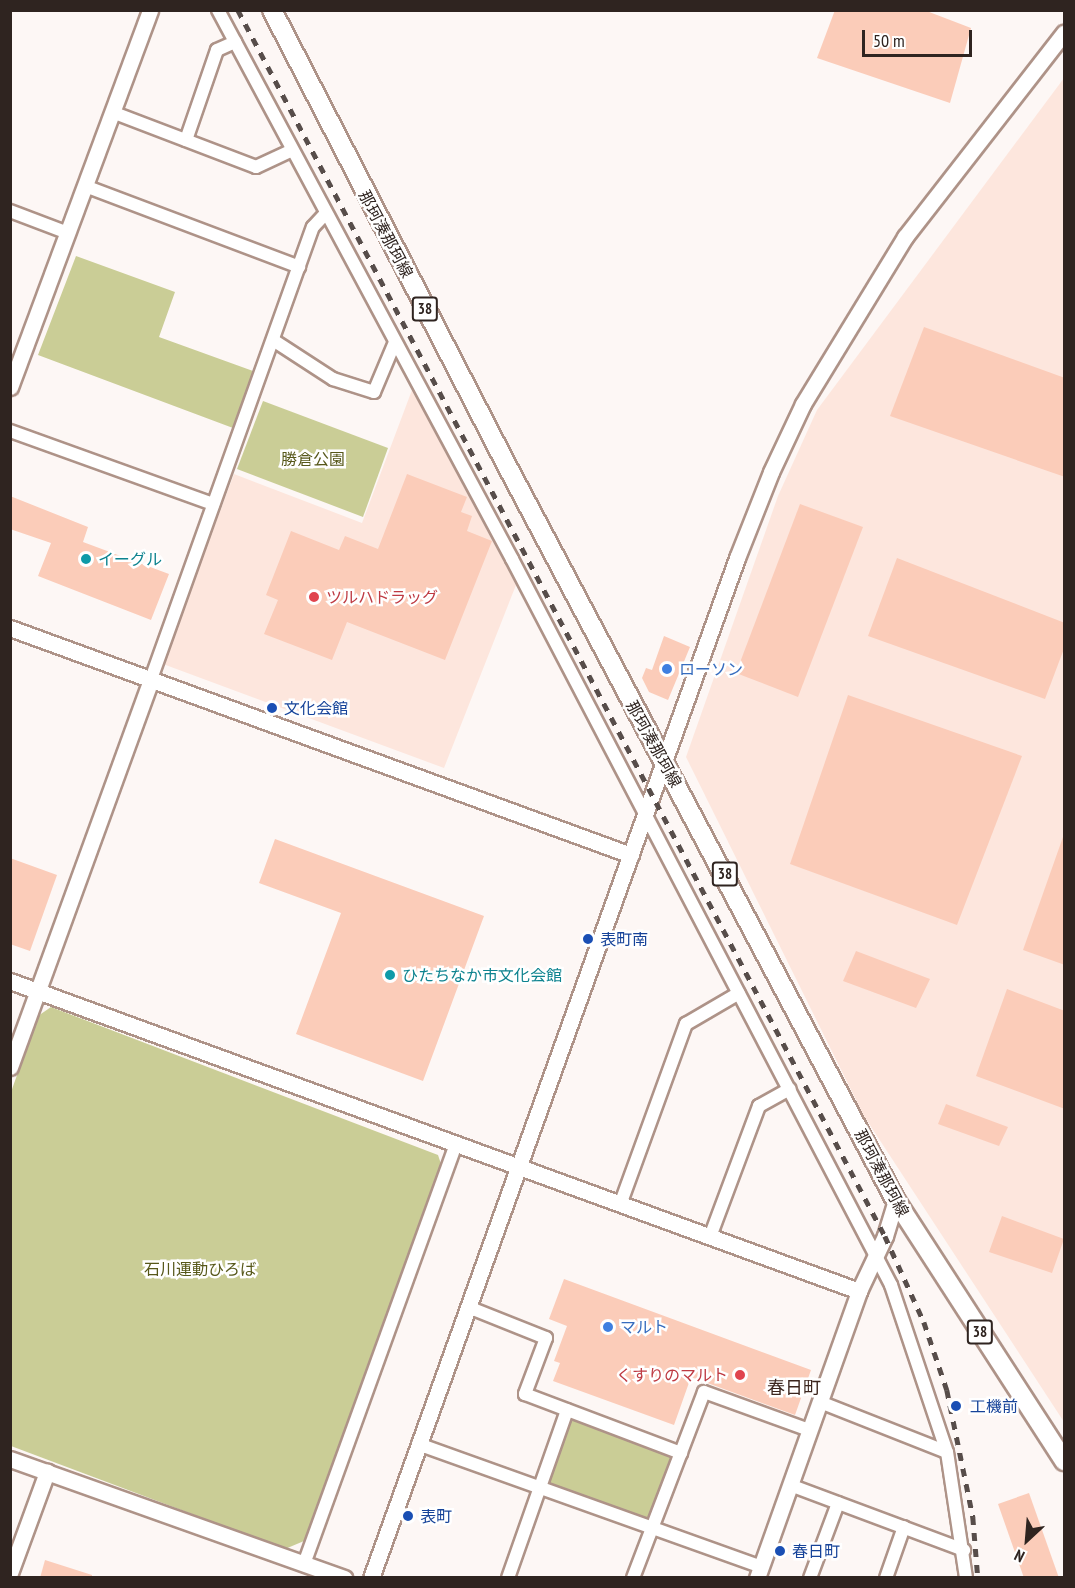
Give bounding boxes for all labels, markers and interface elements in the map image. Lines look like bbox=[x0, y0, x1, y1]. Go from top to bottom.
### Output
scale bar bbox=[865, 18, 974, 56]
text: 50 m bbox=[873, 29, 905, 52]
street label: 那珂湊那珂線 bbox=[355, 187, 417, 281]
road number: 38 bbox=[412, 297, 438, 321]
park label: 勝倉公園 bbox=[281, 449, 345, 469]
place label: イーグル bbox=[98, 549, 162, 569]
marker: イーグル bbox=[79, 552, 93, 566]
place label: ツルハドラッグ bbox=[326, 587, 438, 607]
marker: ツルハドラッグ bbox=[307, 590, 321, 604]
place label: ローソン bbox=[679, 659, 743, 679]
marker: ローソン bbox=[660, 662, 674, 676]
street label: 那珂湊那珂線 bbox=[622, 697, 686, 791]
place label: 文化会館 bbox=[284, 698, 348, 718]
marker: 文化会館 bbox=[265, 701, 279, 715]
road number: 38 bbox=[712, 862, 738, 886]
place label: 表町南 bbox=[600, 929, 648, 949]
marker: 表町南 bbox=[581, 932, 595, 946]
place label: ひたちなか市文化会館 bbox=[402, 965, 562, 985]
marker: ひたちなか市文化会館 bbox=[383, 968, 397, 982]
street label: 那珂湊那珂線 bbox=[851, 1126, 913, 1220]
park label: 石川運動ひろば bbox=[144, 1259, 256, 1279]
place label: マルト bbox=[620, 1317, 668, 1337]
marker: マルト bbox=[601, 1320, 615, 1334]
road number: 38 bbox=[966, 1320, 994, 1344]
place label: くすりのマルト bbox=[616, 1365, 728, 1385]
marker: くすりのマルト bbox=[733, 1368, 747, 1382]
district label: 春日町 bbox=[767, 1377, 821, 1399]
place label: 工機前 bbox=[970, 1396, 1018, 1416]
marker: 工機前 bbox=[947, 1397, 965, 1415]
place label: 表町 bbox=[420, 1506, 452, 1526]
marker: 表町 bbox=[401, 1509, 415, 1523]
north arrow bbox=[997, 1510, 1057, 1570]
place label: 春日町 bbox=[792, 1541, 840, 1561]
marker: 春日町 bbox=[773, 1544, 787, 1558]
text: N bbox=[1011, 1545, 1027, 1567]

